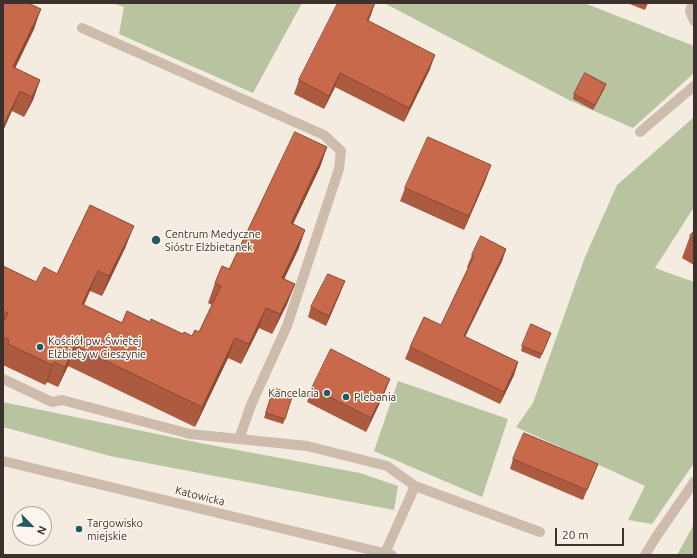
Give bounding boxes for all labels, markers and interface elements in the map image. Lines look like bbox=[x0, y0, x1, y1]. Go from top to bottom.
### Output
place label: Centrum Medyczne Sióstr Elżbietanek bbox=[165, 227, 261, 253]
marker: Centrum Medyczne Sióstr Elżbietanek bbox=[150, 234, 162, 246]
place label: Kościół pw. Świętej Elżbiety w Cieszynie bbox=[48, 334, 146, 360]
marker: Kościół pw. Świętej Elżbiety w Cieszynie bbox=[35, 342, 45, 352]
place label: Kancelaria bbox=[268, 386, 319, 400]
marker: Kancelaria bbox=[322, 388, 332, 398]
place label: Plebania bbox=[354, 390, 396, 404]
marker: Plebania bbox=[341, 392, 351, 402]
street label: Katowicka bbox=[174, 483, 226, 509]
north arrow bbox=[12, 506, 52, 546]
place label: Targowisko miejskie bbox=[87, 516, 143, 542]
scale bar bbox=[557, 520, 626, 546]
text: N bbox=[35, 524, 49, 537]
marker: Targowisko miejskie bbox=[74, 524, 84, 534]
text: 20 m bbox=[562, 528, 589, 541]

